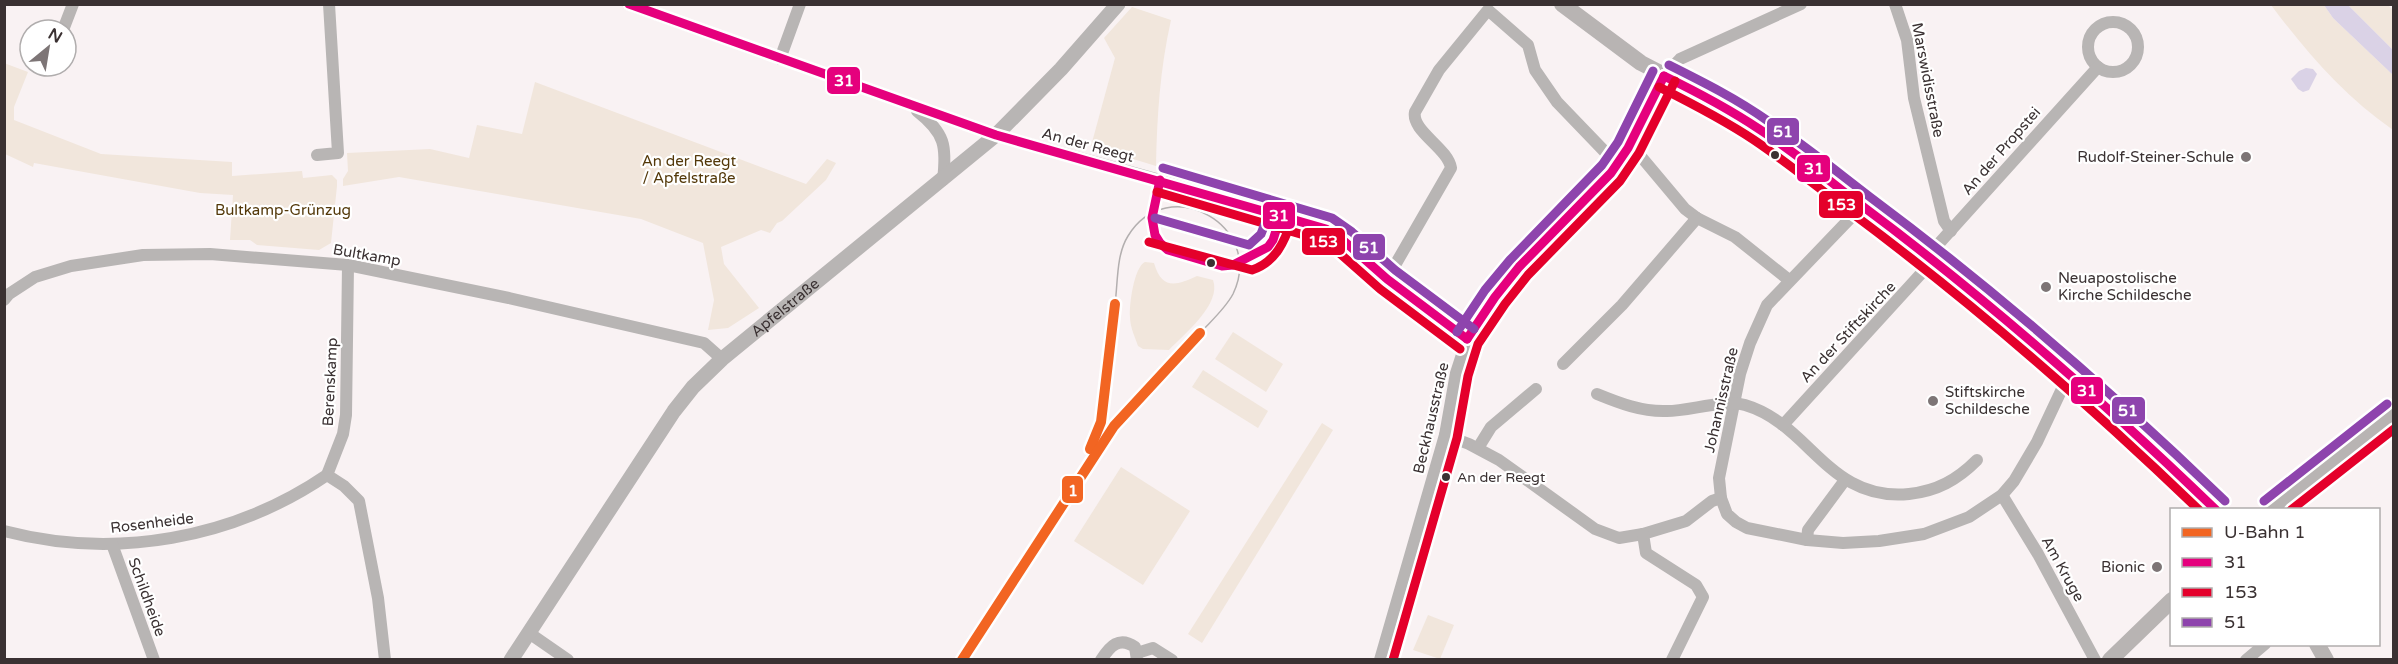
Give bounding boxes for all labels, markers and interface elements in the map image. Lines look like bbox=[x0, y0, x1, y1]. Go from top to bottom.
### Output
north arrow bbox=[18, 18, 78, 78]
street label: Marswidisstraße bbox=[1908, 21, 1948, 139]
text: N bbox=[44, 24, 66, 48]
line badge: 31 bbox=[826, 66, 861, 95]
text: 31 bbox=[834, 71, 854, 91]
street label: An der Propstei bbox=[1958, 103, 2044, 199]
line badge: 51 bbox=[1766, 117, 1800, 146]
text: 51 bbox=[1773, 122, 1793, 142]
street label: An der Reegt bbox=[1040, 124, 1136, 166]
place label: Rudolf-Steiner-Schule bbox=[2077, 148, 2234, 166]
unlabelled marker bbox=[1769, 149, 1781, 161]
marker: Rudolf-Steiner-Schule bbox=[2239, 150, 2253, 164]
park label: An der Reegt / Apfelstraße bbox=[642, 152, 737, 187]
line badge: 31 bbox=[1796, 154, 1831, 183]
text: 31 bbox=[1804, 159, 1824, 179]
line badge: 153 bbox=[1818, 190, 1864, 219]
text: 153 bbox=[1826, 195, 1856, 215]
park label: Bultkamp-Grünzug bbox=[215, 201, 351, 219]
line badge: 31 bbox=[1262, 201, 1296, 230]
text: 31 bbox=[1269, 206, 1289, 226]
line badge: 153 bbox=[1301, 227, 1346, 256]
text: 153 bbox=[1308, 232, 1338, 252]
line badge: 51 bbox=[1352, 233, 1386, 261]
text: 51 bbox=[1359, 238, 1379, 258]
street label: Bultkamp bbox=[332, 240, 402, 270]
unlabelled marker bbox=[1205, 257, 1217, 269]
place label: Neuapostolische Kirche Schildesche bbox=[2058, 269, 2191, 304]
street label: Apfelstraße bbox=[747, 274, 823, 341]
street label: An der Stiftskirche bbox=[1797, 278, 1899, 386]
marker: Neuapostolische Kirche Schildesche bbox=[2039, 280, 2053, 294]
street label: Berenskamp bbox=[319, 337, 341, 427]
street label: Johannisstraße bbox=[1700, 346, 1742, 454]
street label: Beckhausstraße bbox=[1409, 361, 1453, 475]
line badge: 31 bbox=[2070, 376, 2104, 405]
text: 31 bbox=[2077, 381, 2097, 401]
place label: Stiftskirche Schildesche bbox=[1945, 383, 2030, 418]
marker: Stiftskirche Schildesche bbox=[1926, 394, 1940, 408]
line badge: 51 bbox=[2111, 396, 2146, 425]
text: 51 bbox=[2118, 401, 2138, 421]
place label: An der Reegt bbox=[1457, 469, 1546, 486]
marker: An der Reegt bbox=[1440, 471, 1452, 483]
line badge: 1 bbox=[1061, 475, 1084, 504]
text: 1 bbox=[1068, 481, 1078, 501]
legend bbox=[2170, 508, 2380, 646]
street label: Rosenheide bbox=[109, 509, 195, 537]
text: U-Bahn 1 bbox=[2224, 521, 2306, 543]
street label: Am Kruge bbox=[2038, 533, 2088, 605]
text: 31 bbox=[2224, 551, 2247, 573]
street label: Schildheide bbox=[124, 555, 170, 639]
place label: Bionic bbox=[2101, 558, 2145, 576]
marker: Bionic bbox=[2150, 560, 2164, 574]
text: 153 bbox=[2224, 581, 2258, 603]
text: 51 bbox=[2224, 611, 2247, 633]

